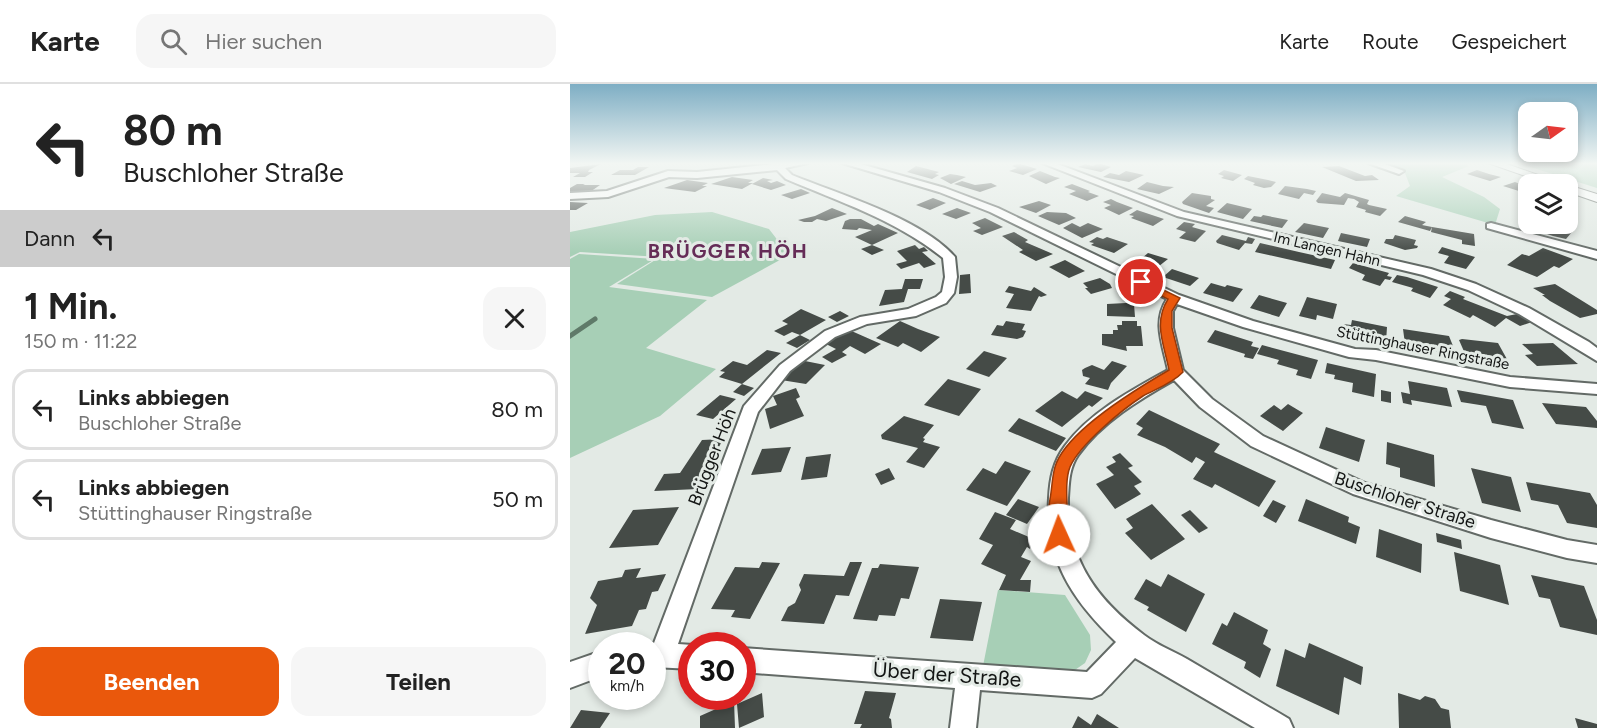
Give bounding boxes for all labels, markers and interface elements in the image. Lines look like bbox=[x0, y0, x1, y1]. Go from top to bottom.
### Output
search box bbox=[136, 14, 556, 68]
text: Karte bbox=[30, 24, 100, 58]
icon: search bbox=[157, 25, 190, 58]
text: Hier suchen bbox=[205, 28, 322, 55]
text: Karte bbox=[1279, 29, 1329, 54]
text: Route bbox=[1362, 29, 1418, 54]
text: Gespeichert bbox=[1451, 29, 1567, 54]
north arrow bbox=[1518, 102, 1578, 162]
map controls bbox=[1518, 102, 1578, 234]
text: 80 m bbox=[123, 105, 223, 156]
icon: left bbox=[24, 108, 102, 186]
text: Buschloher Straße bbox=[123, 156, 344, 189]
button: layers bbox=[1518, 174, 1578, 234]
icon: left bbox=[87, 222, 120, 255]
text: Dann bbox=[24, 225, 75, 252]
street label: Im Langen Hahn bbox=[1272, 228, 1382, 270]
district label: BRÜGGER HÖH bbox=[648, 239, 808, 263]
pin bbox=[1115, 256, 1166, 307]
icon: arrive bbox=[1124, 265, 1157, 298]
text: 1 Min. bbox=[24, 285, 117, 328]
button: close bbox=[483, 287, 546, 350]
street label: Stüttinghauser Ringstraße bbox=[1335, 322, 1511, 374]
text: 150 m · 11:22 bbox=[24, 329, 137, 353]
text: Links abbiegen bbox=[78, 384, 229, 411]
icon: left bbox=[27, 393, 60, 426]
text: 80 m bbox=[491, 396, 543, 423]
street label: Brügger Höh bbox=[683, 405, 741, 509]
text: Buschloher Straße bbox=[78, 411, 241, 435]
street label: Buschloher Straße bbox=[1332, 467, 1479, 533]
text: Links abbiegen bbox=[78, 474, 229, 501]
icon: left bbox=[27, 483, 60, 516]
text: 50 m bbox=[492, 486, 543, 513]
text: Stüttinghauser Ringstraße bbox=[78, 501, 312, 525]
position arrow bbox=[1027, 503, 1091, 567]
speed limit sign: 30 bbox=[678, 632, 756, 710]
text: 20 bbox=[609, 645, 645, 682]
button: Beenden bbox=[24, 647, 279, 716]
button: Teilen bbox=[291, 647, 546, 716]
street label: Über der Straße bbox=[872, 656, 1022, 692]
text: km/h bbox=[610, 677, 644, 695]

